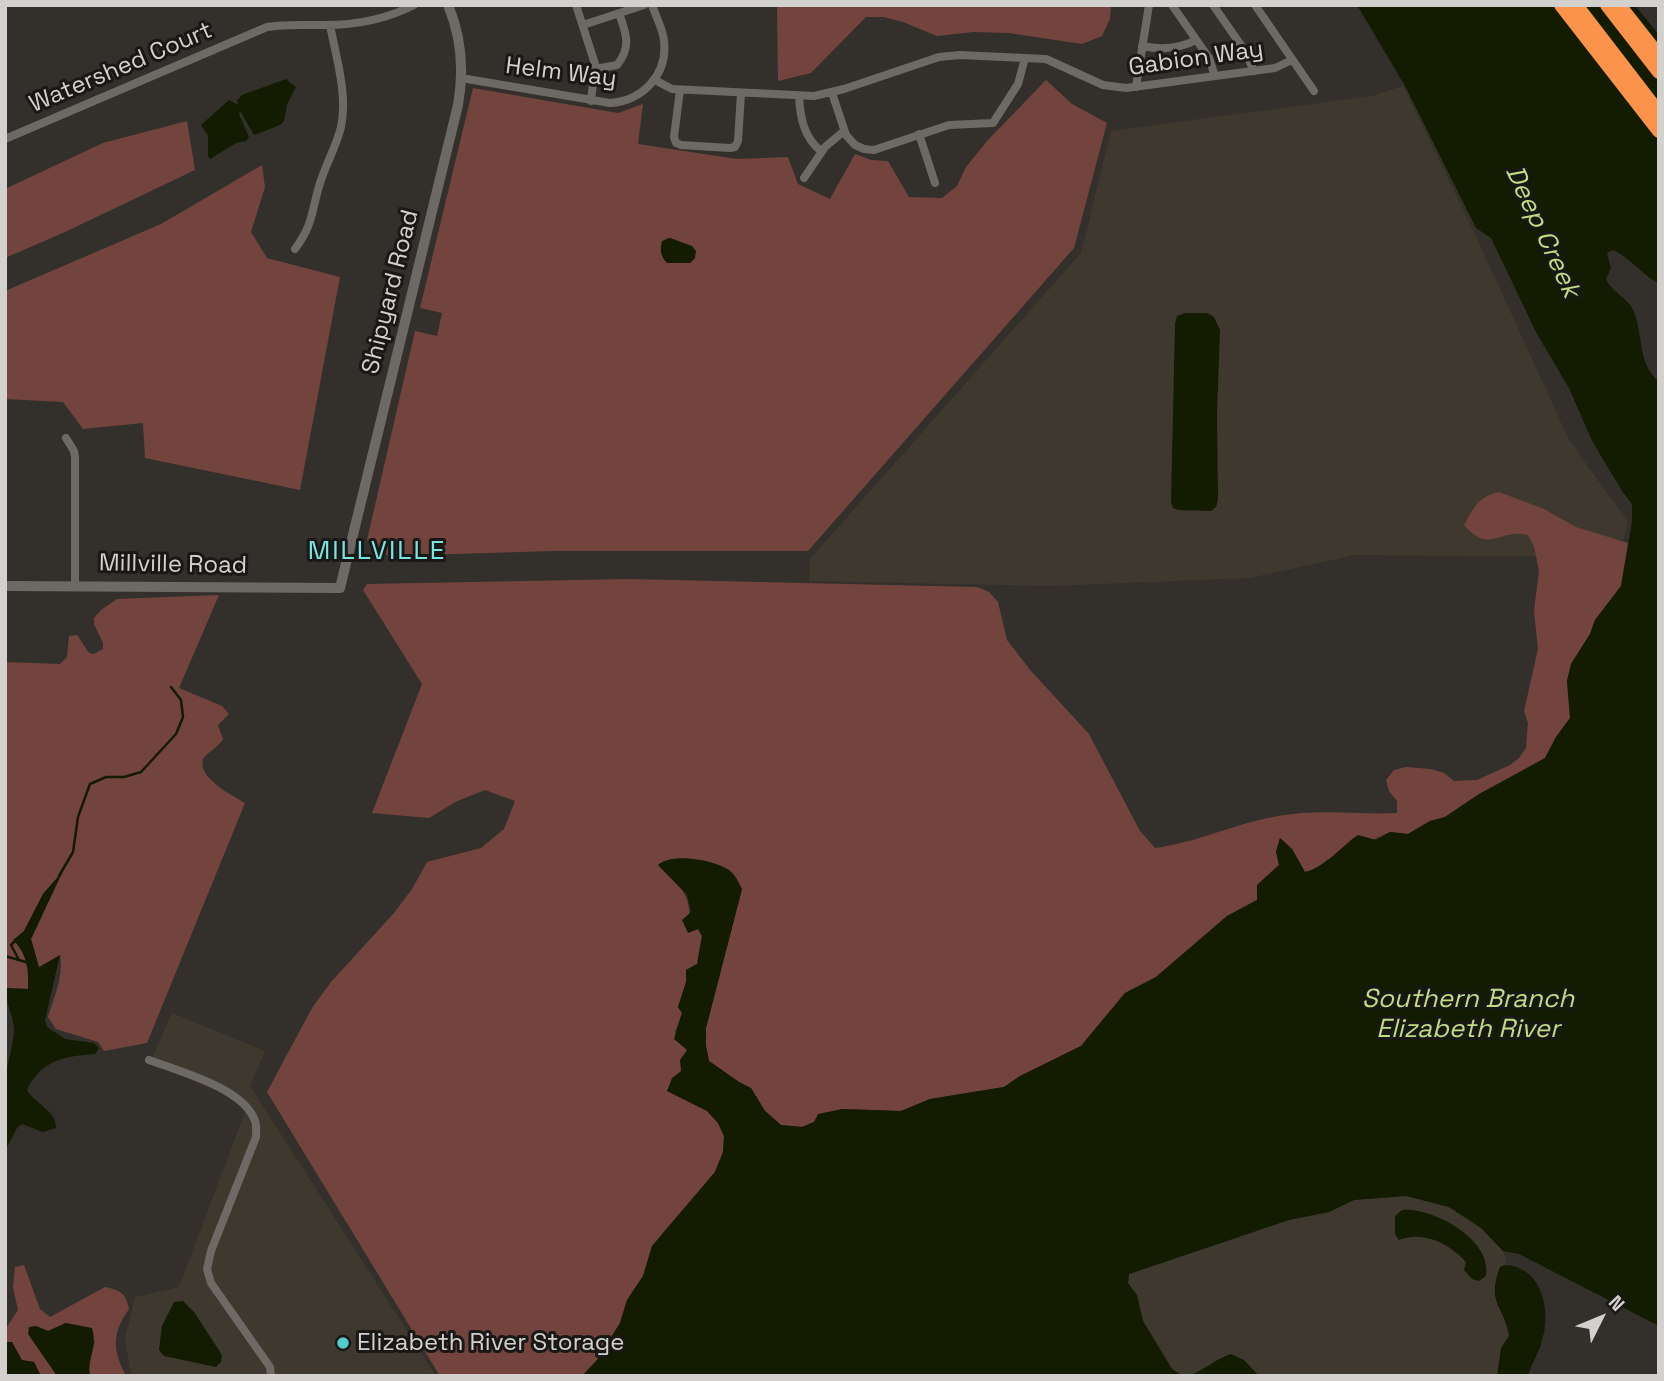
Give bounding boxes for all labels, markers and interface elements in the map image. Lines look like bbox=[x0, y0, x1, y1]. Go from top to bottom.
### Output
street label: Watershed Court bbox=[25, 17, 217, 119]
street label: Gabion Way bbox=[1127, 35, 1265, 83]
street label: Helm Way bbox=[504, 52, 618, 94]
water label: Deep Creek bbox=[1498, 161, 1586, 303]
street label: Shipyard Road bbox=[357, 207, 425, 377]
district label: MILLVILLE bbox=[309, 536, 445, 568]
street label: Millville Road bbox=[99, 549, 247, 581]
water label: Southern Branch Elizabeth River bbox=[1362, 984, 1574, 1046]
north arrow bbox=[1566, 1283, 1636, 1353]
text: N bbox=[1603, 1290, 1630, 1317]
place label: Elizabeth River Storage bbox=[357, 1329, 624, 1357]
marker: Elizabeth River Storage bbox=[335, 1335, 351, 1351]

